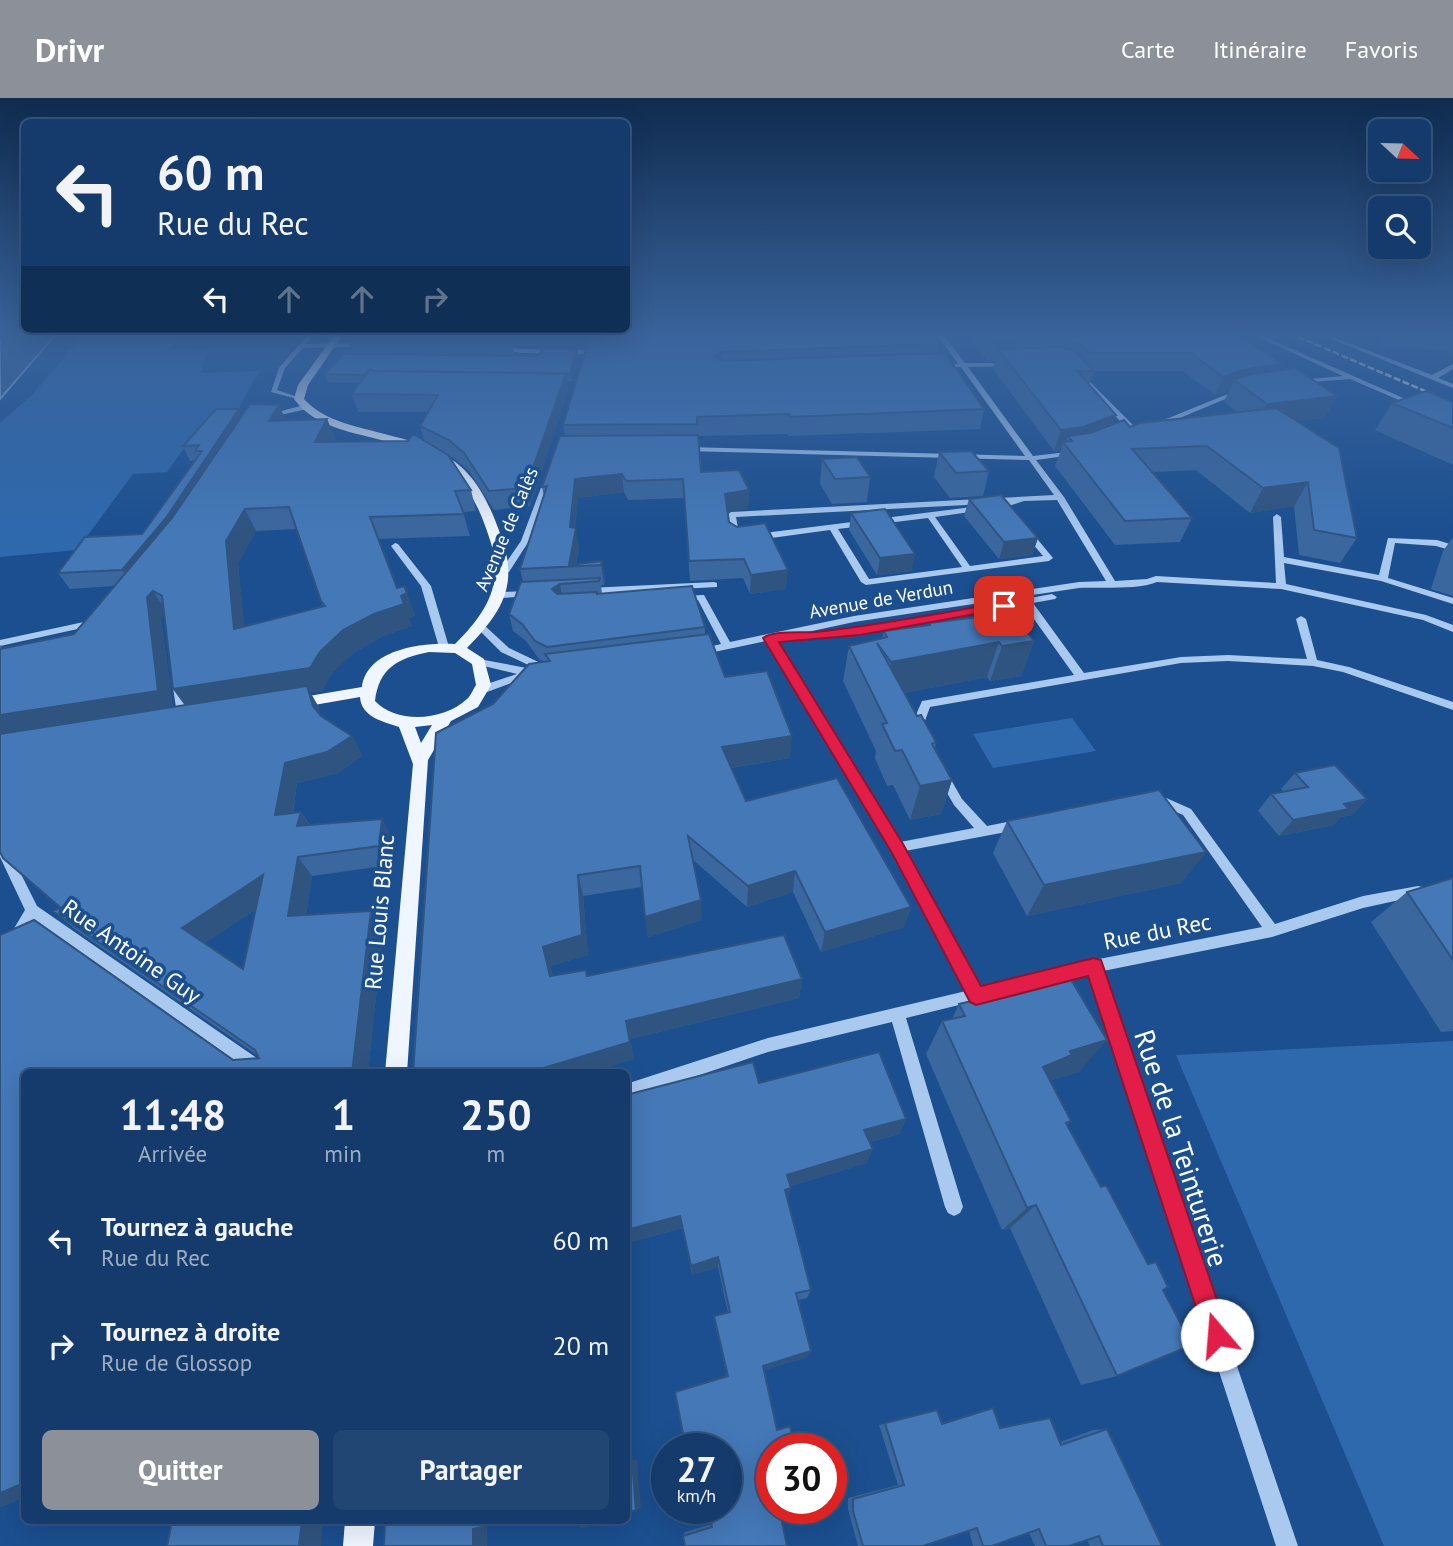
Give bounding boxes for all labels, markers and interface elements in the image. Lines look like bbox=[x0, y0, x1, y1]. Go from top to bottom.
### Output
text: Drivr bbox=[35, 28, 104, 71]
text: Carte bbox=[1121, 34, 1175, 65]
text: Itinéraire bbox=[1213, 34, 1307, 65]
text: Favoris bbox=[1345, 34, 1418, 65]
north arrow bbox=[1368, 119, 1432, 182]
map controls bbox=[1368, 119, 1431, 259]
text: 60 m bbox=[157, 140, 264, 204]
icon: left bbox=[42, 147, 133, 238]
button: search bbox=[1368, 196, 1431, 259]
text: Rue du Rec bbox=[157, 202, 309, 244]
icon: left bbox=[197, 280, 235, 318]
icon: ahead bbox=[270, 280, 308, 318]
icon: ahead bbox=[343, 280, 381, 318]
icon: right bbox=[416, 280, 454, 318]
street label: Avenue de Calès bbox=[469, 463, 543, 595]
street label: Avenue de Verdun bbox=[807, 575, 955, 623]
pin bbox=[974, 576, 1034, 636]
icon: arrive bbox=[985, 587, 1023, 625]
street label: Rue Louis Blanc bbox=[358, 833, 400, 991]
street label: Rue Antoine Guy bbox=[57, 892, 207, 1010]
street label: Rue du Rec bbox=[1101, 906, 1213, 956]
street label: Rue de la Teinturerie bbox=[1126, 1025, 1238, 1271]
text: 11:48 bbox=[119, 1087, 226, 1142]
text: 1 bbox=[331, 1087, 355, 1142]
text: 250 bbox=[460, 1087, 532, 1142]
text: Arrivée bbox=[138, 1139, 207, 1168]
text: min bbox=[324, 1139, 362, 1168]
text: m bbox=[487, 1139, 505, 1168]
text: Tournez à gauche bbox=[101, 1210, 293, 1243]
icon: left bbox=[42, 1222, 80, 1260]
text: 60 m bbox=[553, 1224, 609, 1257]
text: Rue du Rec bbox=[101, 1243, 210, 1272]
position arrow bbox=[1180, 1298, 1254, 1372]
text: Tournez à droite bbox=[101, 1315, 280, 1348]
icon: right bbox=[42, 1327, 80, 1365]
text: 20 m bbox=[553, 1329, 609, 1362]
text: Rue de Glossop bbox=[101, 1348, 252, 1377]
button: Quitter bbox=[42, 1430, 319, 1510]
button: Partager bbox=[333, 1430, 609, 1510]
speed limit sign: 30 bbox=[756, 1433, 847, 1524]
text: 27 bbox=[677, 1446, 716, 1492]
text: km/h bbox=[677, 1484, 716, 1507]

